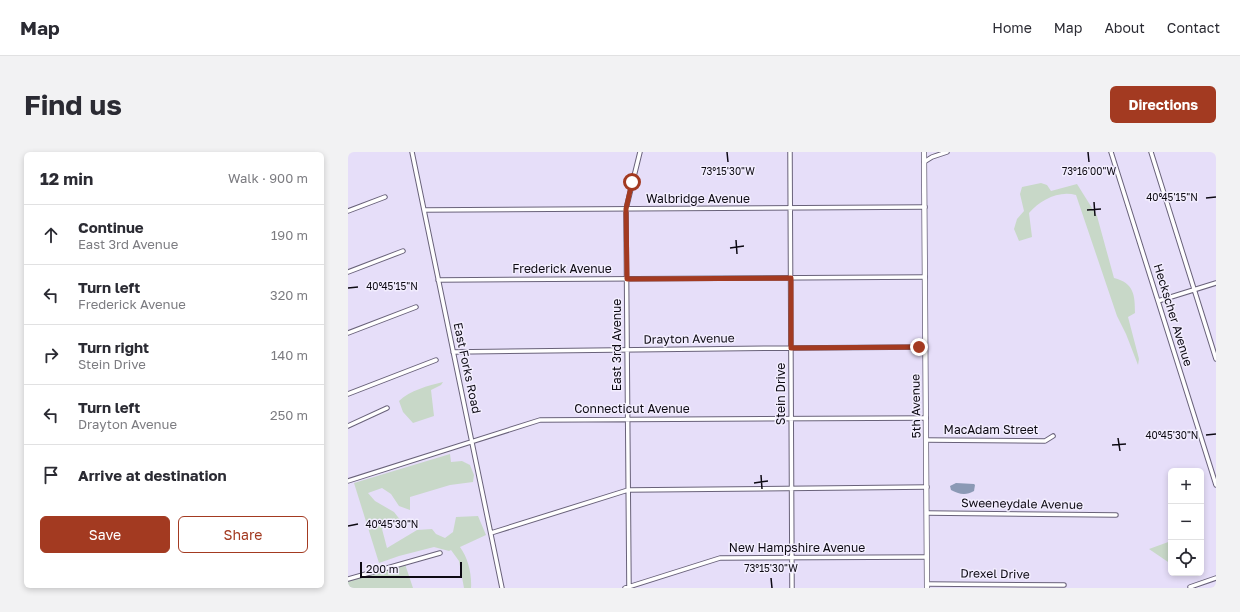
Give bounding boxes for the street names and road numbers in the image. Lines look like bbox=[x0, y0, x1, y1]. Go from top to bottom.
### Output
street label: Walbridge Avenue bbox=[646, 191, 750, 206]
street label: Frederick Avenue bbox=[512, 261, 612, 276]
street label: Heckscher Avenue bbox=[1151, 262, 1196, 368]
street label: East 3rd Avenue bbox=[609, 299, 624, 391]
street label: East Forks Road bbox=[451, 321, 484, 415]
street label: Drayton Avenue bbox=[643, 330, 735, 347]
street label: Stein Drive bbox=[773, 363, 788, 425]
street label: 5th Avenue bbox=[907, 374, 924, 438]
street label: Connecticut Avenue bbox=[574, 401, 690, 416]
street label: MacAdam Street bbox=[944, 422, 1039, 437]
street label: Sweeneydale Avenue bbox=[961, 495, 1083, 512]
street label: New Hampshire Avenue bbox=[729, 540, 865, 555]
street label: Drexel Drive bbox=[960, 565, 1030, 582]

